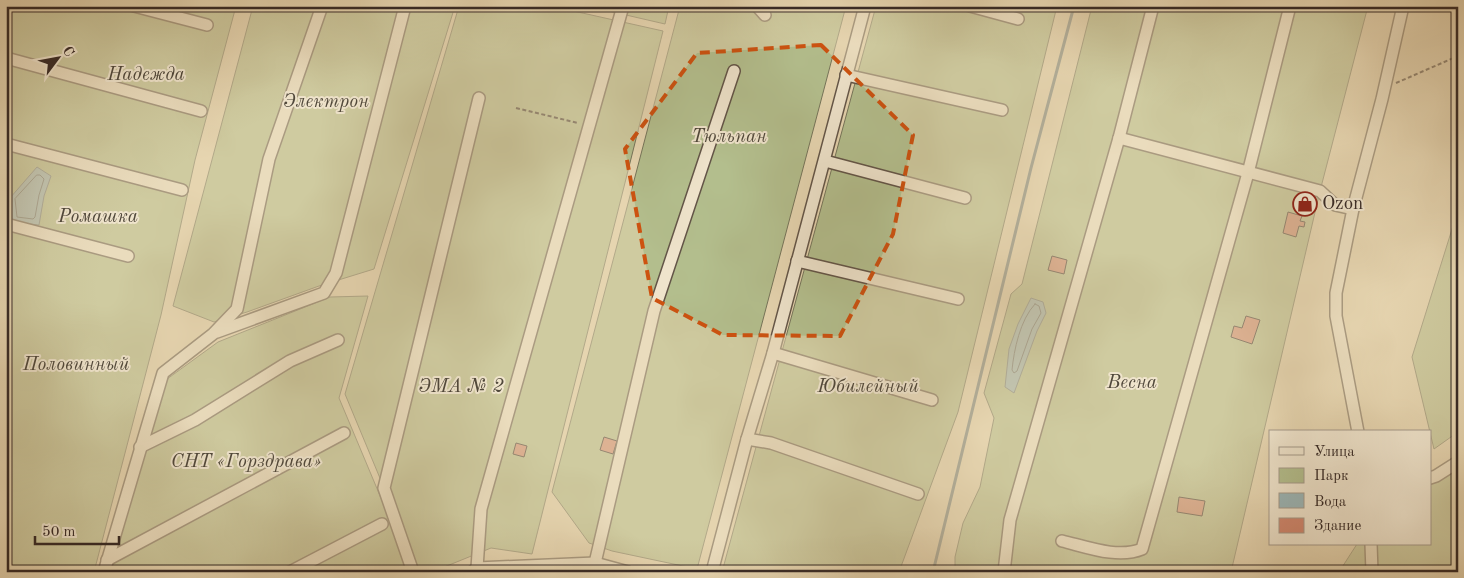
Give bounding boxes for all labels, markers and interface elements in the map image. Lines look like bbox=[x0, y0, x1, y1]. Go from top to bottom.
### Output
north arrow bbox=[32, 32, 82, 82]
text: С bbox=[60, 44, 77, 59]
park label: Надежда bbox=[106, 66, 185, 85]
park label: Электрон bbox=[283, 93, 369, 112]
park label: Тюльпан bbox=[691, 128, 767, 147]
shop icon: Ozon bbox=[1292, 191, 1318, 217]
place label: Ozon bbox=[1322, 195, 1363, 214]
park label: Ромашка bbox=[57, 208, 138, 227]
park label: Половинный bbox=[22, 356, 129, 375]
park label: Весна bbox=[1106, 374, 1157, 393]
park label: Юбилейный bbox=[816, 377, 919, 397]
park label: ЭМА № 2 bbox=[418, 378, 504, 397]
legend bbox=[1269, 430, 1432, 546]
text: Улица bbox=[1314, 445, 1355, 460]
park label: СНТ «Горздрава» bbox=[171, 453, 321, 472]
text: Парк bbox=[1314, 469, 1349, 484]
text: Вода bbox=[1314, 495, 1347, 510]
scale bar bbox=[35, 513, 119, 545]
text: Здание bbox=[1314, 519, 1361, 534]
text: 50 m bbox=[42, 525, 76, 540]

